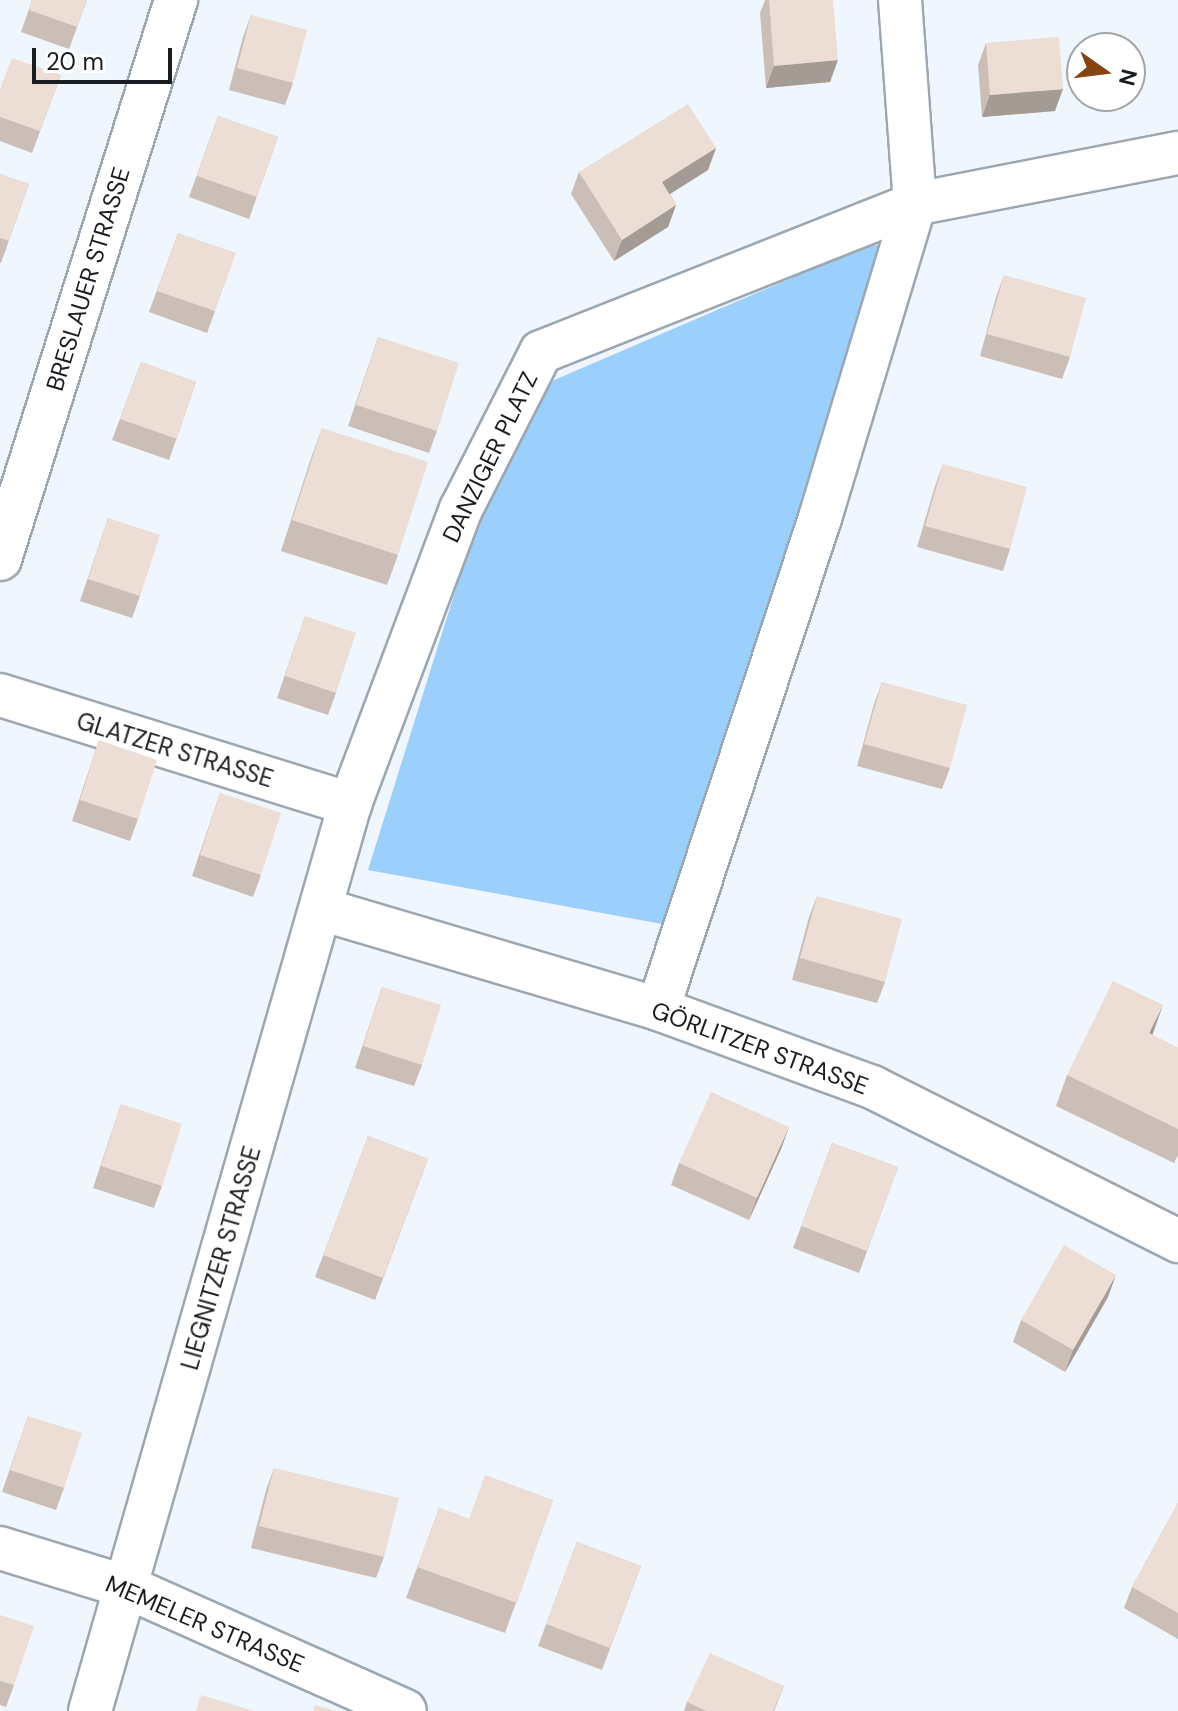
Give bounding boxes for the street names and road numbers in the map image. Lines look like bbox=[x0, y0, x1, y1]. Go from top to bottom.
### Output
street label: BRESLAUER STRASSE bbox=[40, 164, 136, 394]
street label: DANZIGER PLATZ bbox=[436, 367, 544, 547]
street label: GLATZER STRASSE bbox=[73, 706, 277, 794]
street label: GÖRLITZER STRASSE bbox=[648, 995, 872, 1101]
street label: LIEGNITZER STRASSE bbox=[175, 1143, 267, 1373]
street label: MEMELER STRASSE bbox=[101, 1569, 309, 1679]

